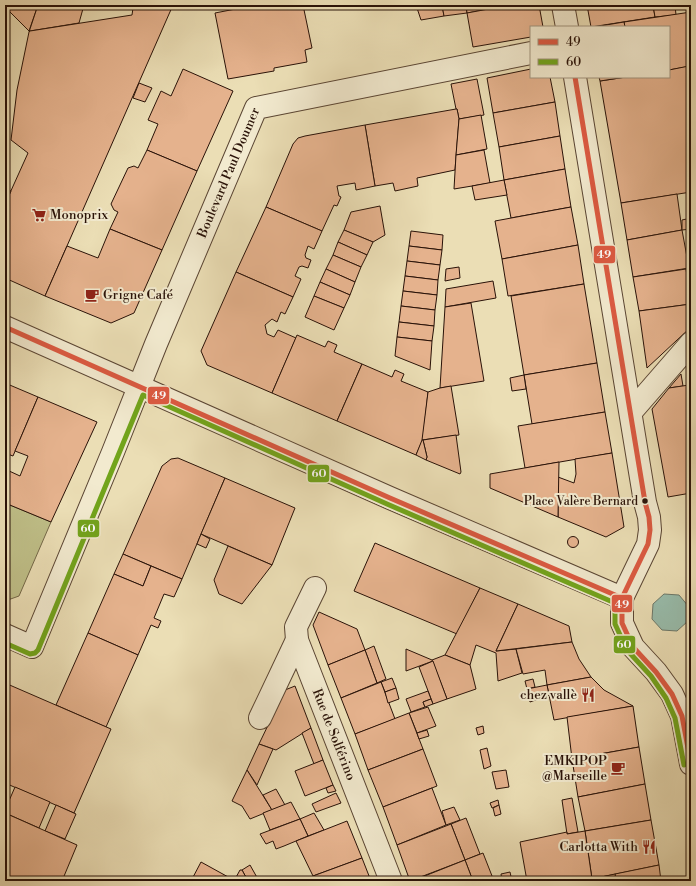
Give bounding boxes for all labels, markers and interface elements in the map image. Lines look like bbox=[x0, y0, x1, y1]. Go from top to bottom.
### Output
legend bbox=[530, 26, 670, 78]
text: 49 bbox=[566, 35, 580, 50]
text: 60 bbox=[566, 55, 581, 70]
street label: Boulevard Paul Doumer bbox=[194, 105, 263, 241]
supermarket icon: Monoprix bbox=[31, 207, 47, 223]
place label: Monoprix bbox=[50, 207, 109, 223]
line badge: 49 bbox=[593, 245, 616, 264]
text: 49 bbox=[597, 248, 611, 262]
cafe icon: Grigne Café bbox=[84, 287, 100, 303]
place label: Grigne Café bbox=[103, 287, 173, 303]
line badge: 49 bbox=[147, 386, 170, 405]
text: 49 bbox=[152, 389, 166, 403]
line badge: 60 bbox=[307, 464, 330, 483]
text: 60 bbox=[312, 467, 326, 481]
place label: Place Valère Bernard bbox=[524, 494, 638, 509]
marker: Place Valère Bernard bbox=[640, 496, 650, 506]
line badge: 60 bbox=[77, 519, 100, 538]
text: 60 bbox=[81, 522, 95, 536]
line badge: 49 bbox=[611, 594, 633, 613]
text: 49 bbox=[615, 598, 629, 612]
line badge: 60 bbox=[613, 635, 636, 654]
text: 60 bbox=[617, 638, 631, 652]
street label: Rue de Solférino bbox=[309, 686, 359, 783]
place label: chez vallè bbox=[520, 687, 577, 703]
restaurant icon: chez vallè bbox=[580, 687, 596, 703]
place label: EMKIPOP @Marseille bbox=[542, 753, 607, 784]
cafe icon: EMKIPOP @Marseille bbox=[610, 760, 626, 776]
place label: Carlotta With bbox=[559, 839, 638, 855]
restaurant icon: Carlotta With bbox=[641, 839, 657, 855]

